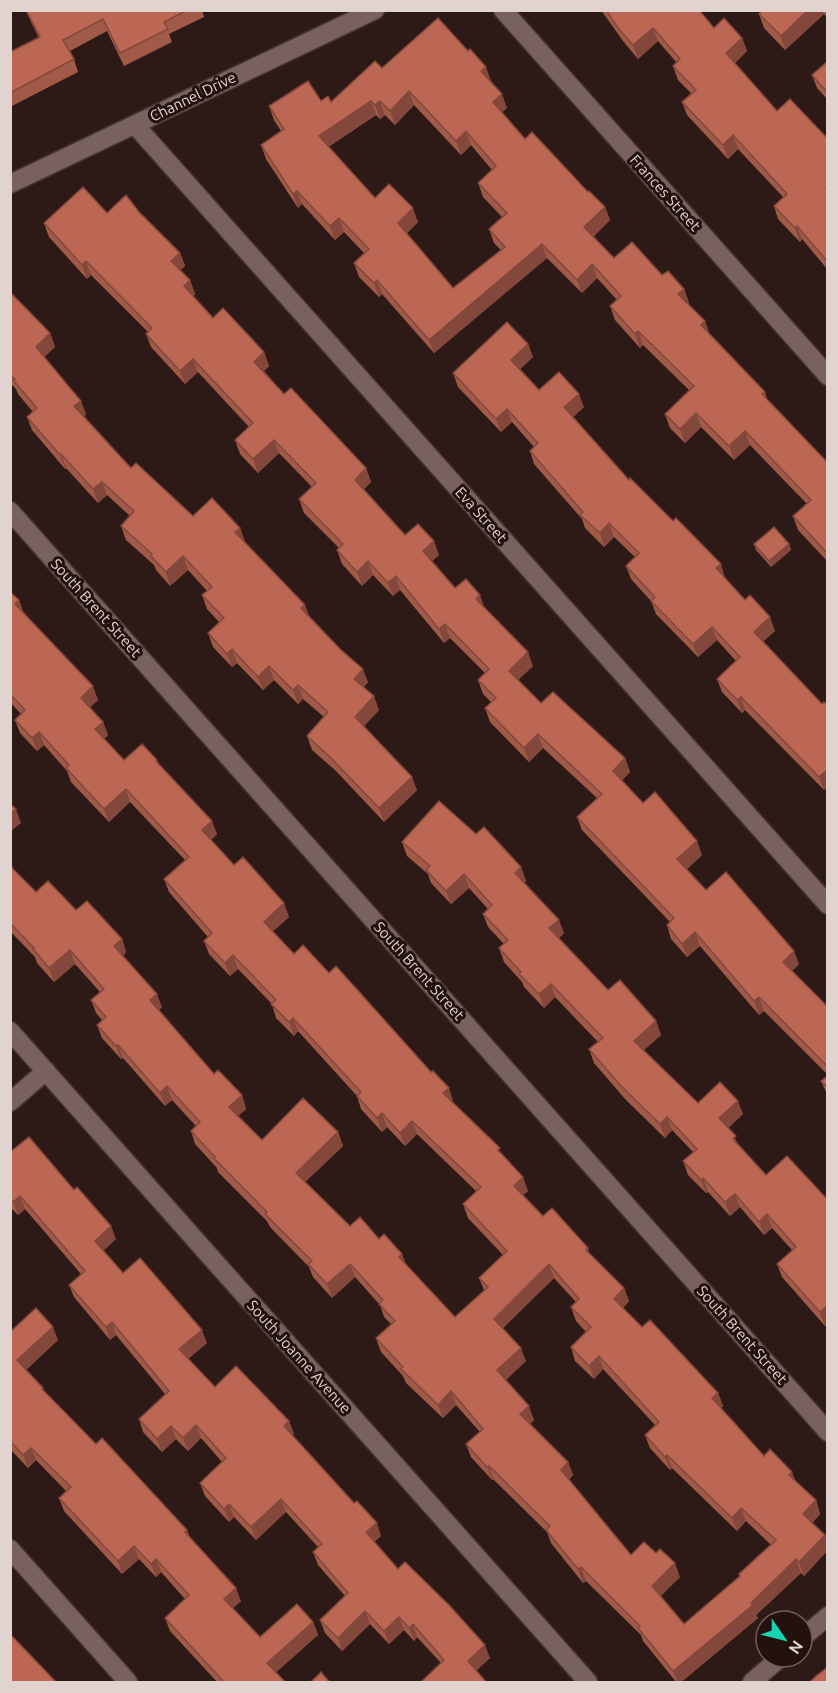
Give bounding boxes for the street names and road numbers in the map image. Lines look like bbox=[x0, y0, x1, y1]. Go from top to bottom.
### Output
street label: Channel Drive bbox=[147, 68, 239, 125]
street label: Frances Street bbox=[627, 151, 704, 234]
street label: Eva Street bbox=[452, 483, 511, 546]
street label: South Brent Street bbox=[48, 555, 145, 660]
street label: South Brent Street bbox=[371, 918, 468, 1023]
street label: South Brent Street bbox=[694, 1282, 791, 1387]
street label: South Joanne Avenue bbox=[244, 1297, 355, 1417]

